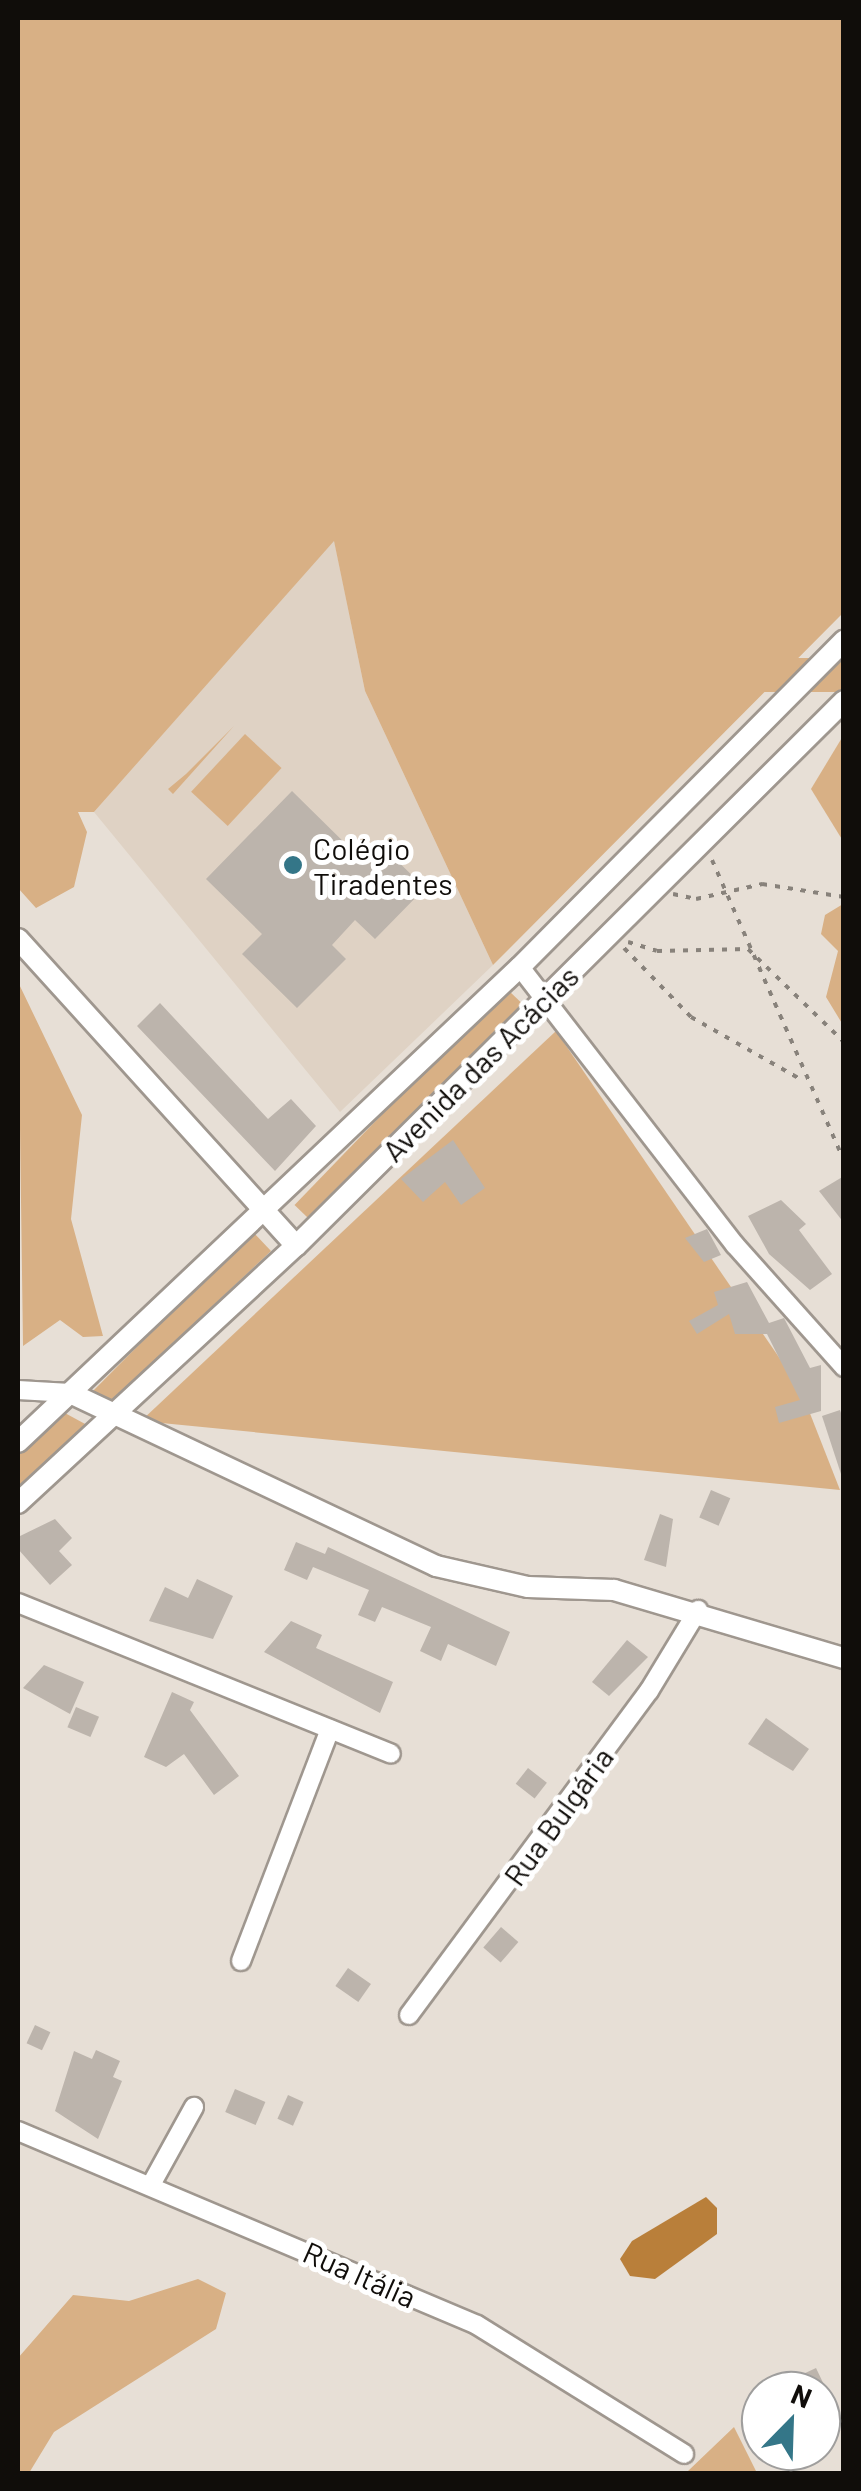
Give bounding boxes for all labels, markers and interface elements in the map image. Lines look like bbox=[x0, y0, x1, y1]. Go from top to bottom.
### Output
place label: Colégio Tiradentes bbox=[313, 830, 453, 900]
marker: Colégio Tiradentes bbox=[282, 854, 304, 876]
street label: Avenida das Acácias bbox=[375, 958, 585, 1168]
street label: Rua Bulgária bbox=[496, 1740, 620, 1892]
street label: Rua Itália bbox=[298, 2233, 422, 2315]
north arrow bbox=[741, 2371, 841, 2471]
text: N bbox=[787, 2376, 817, 2415]

